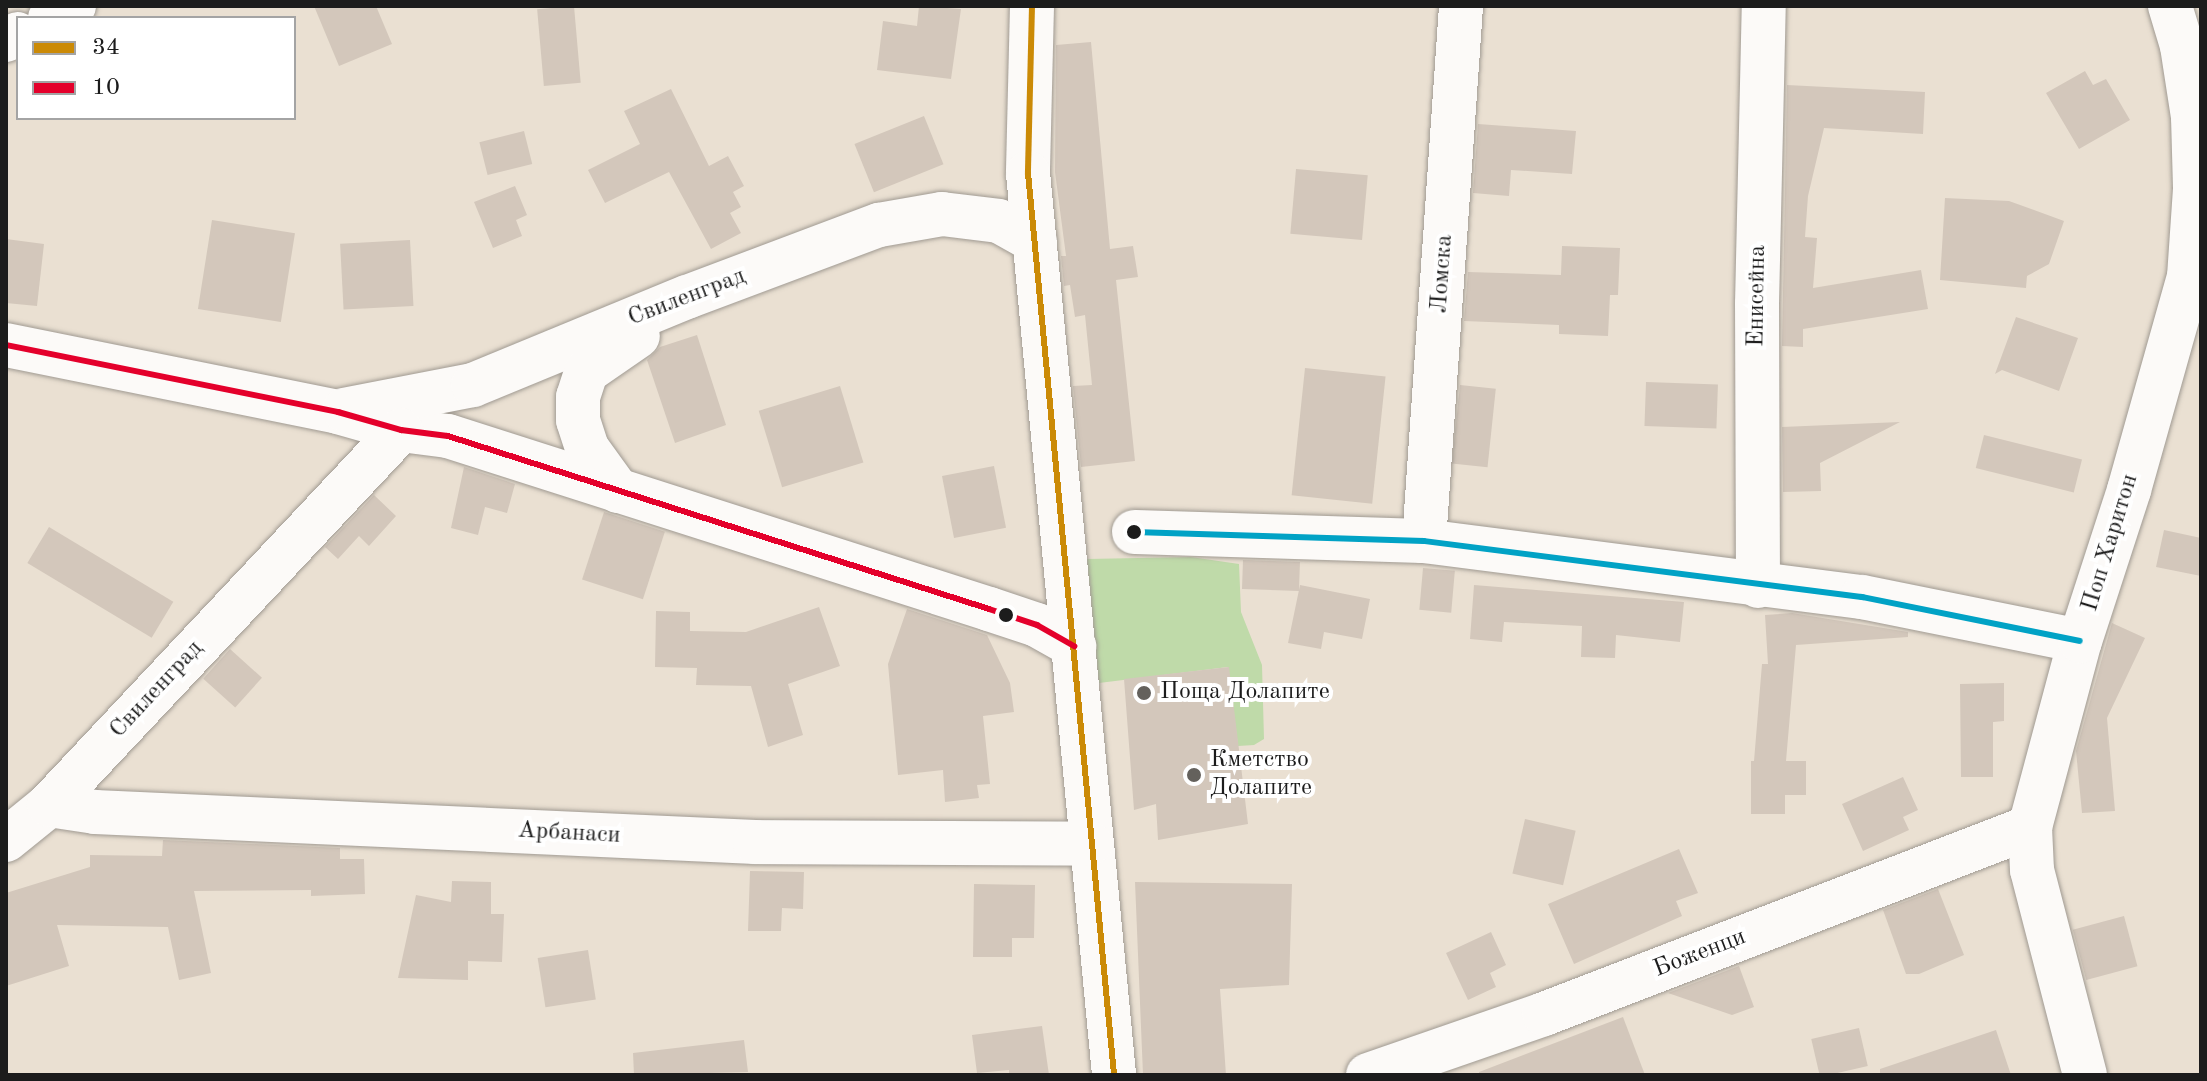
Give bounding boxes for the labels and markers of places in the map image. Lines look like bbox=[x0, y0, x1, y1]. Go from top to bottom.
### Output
unlabelled marker bbox=[1126, 524, 1142, 540]
unlabelled marker bbox=[998, 607, 1014, 623]
place label: Поща Долапите bbox=[1160, 679, 1330, 707]
marker: Поща Долапите bbox=[1135, 684, 1153, 702]
place label: Кметство Долапите bbox=[1210, 747, 1312, 803]
marker: Кметство Долапите bbox=[1185, 766, 1203, 784]

